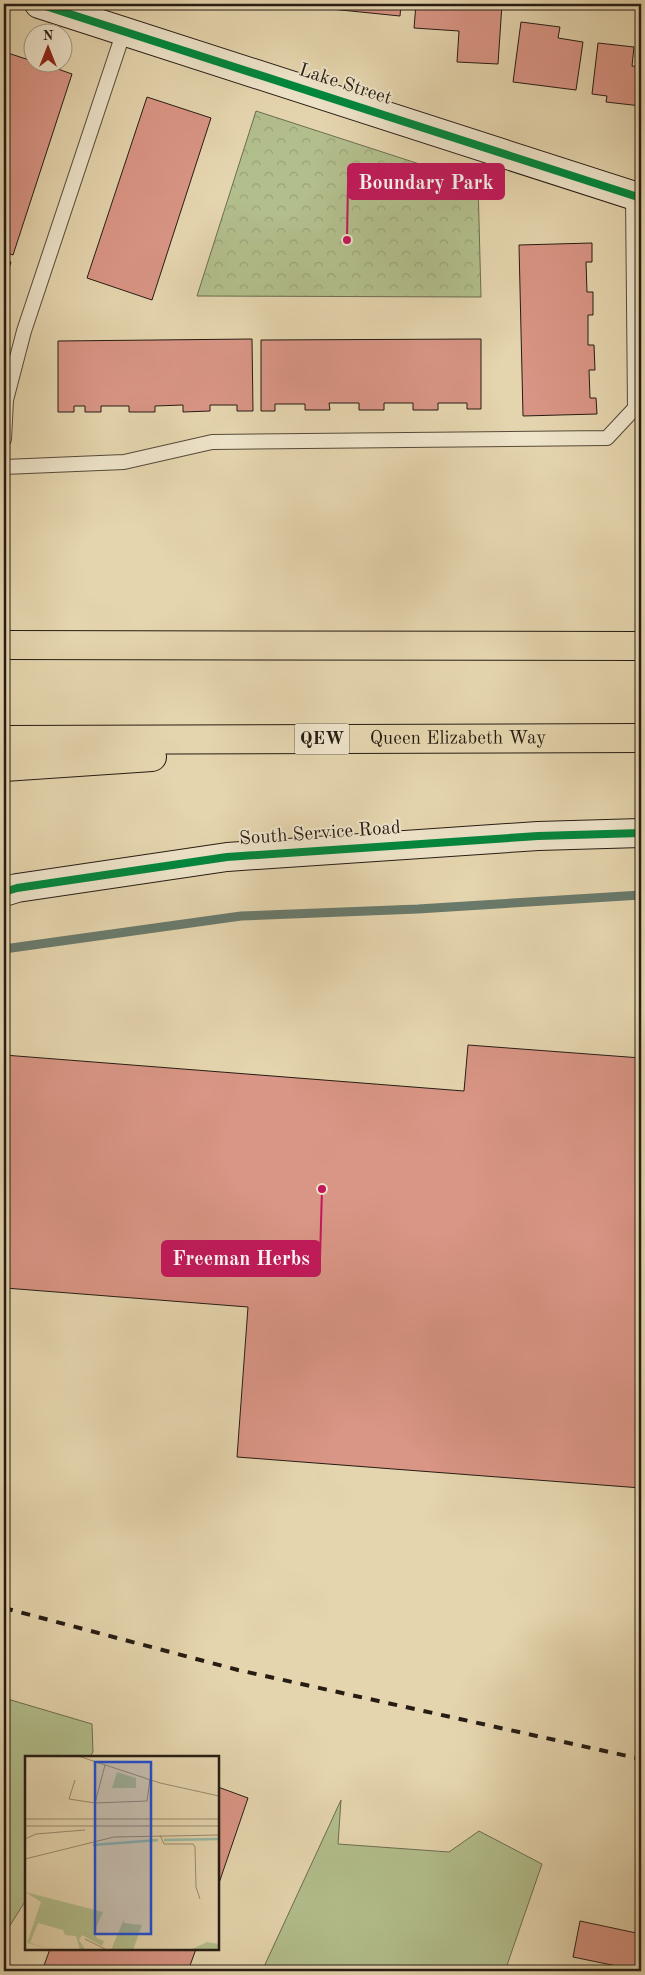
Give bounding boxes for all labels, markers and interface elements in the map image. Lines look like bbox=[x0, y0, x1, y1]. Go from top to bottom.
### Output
north arrow bbox=[22, 22, 72, 72]
text: N bbox=[43, 29, 54, 43]
street label: Lake Street bbox=[296, 61, 394, 109]
callout: Boundary Park bbox=[348, 164, 504, 199]
text: Boundary Park bbox=[358, 174, 494, 194]
road number: QEW bbox=[294, 724, 350, 754]
street label: Queen Elizabeth Way bbox=[370, 729, 546, 748]
street label: South Service Road bbox=[239, 819, 401, 849]
callout: Freeman Herbs bbox=[162, 1241, 320, 1276]
text: Freeman Herbs bbox=[172, 1250, 310, 1270]
inset map bbox=[25, 1756, 219, 1950]

